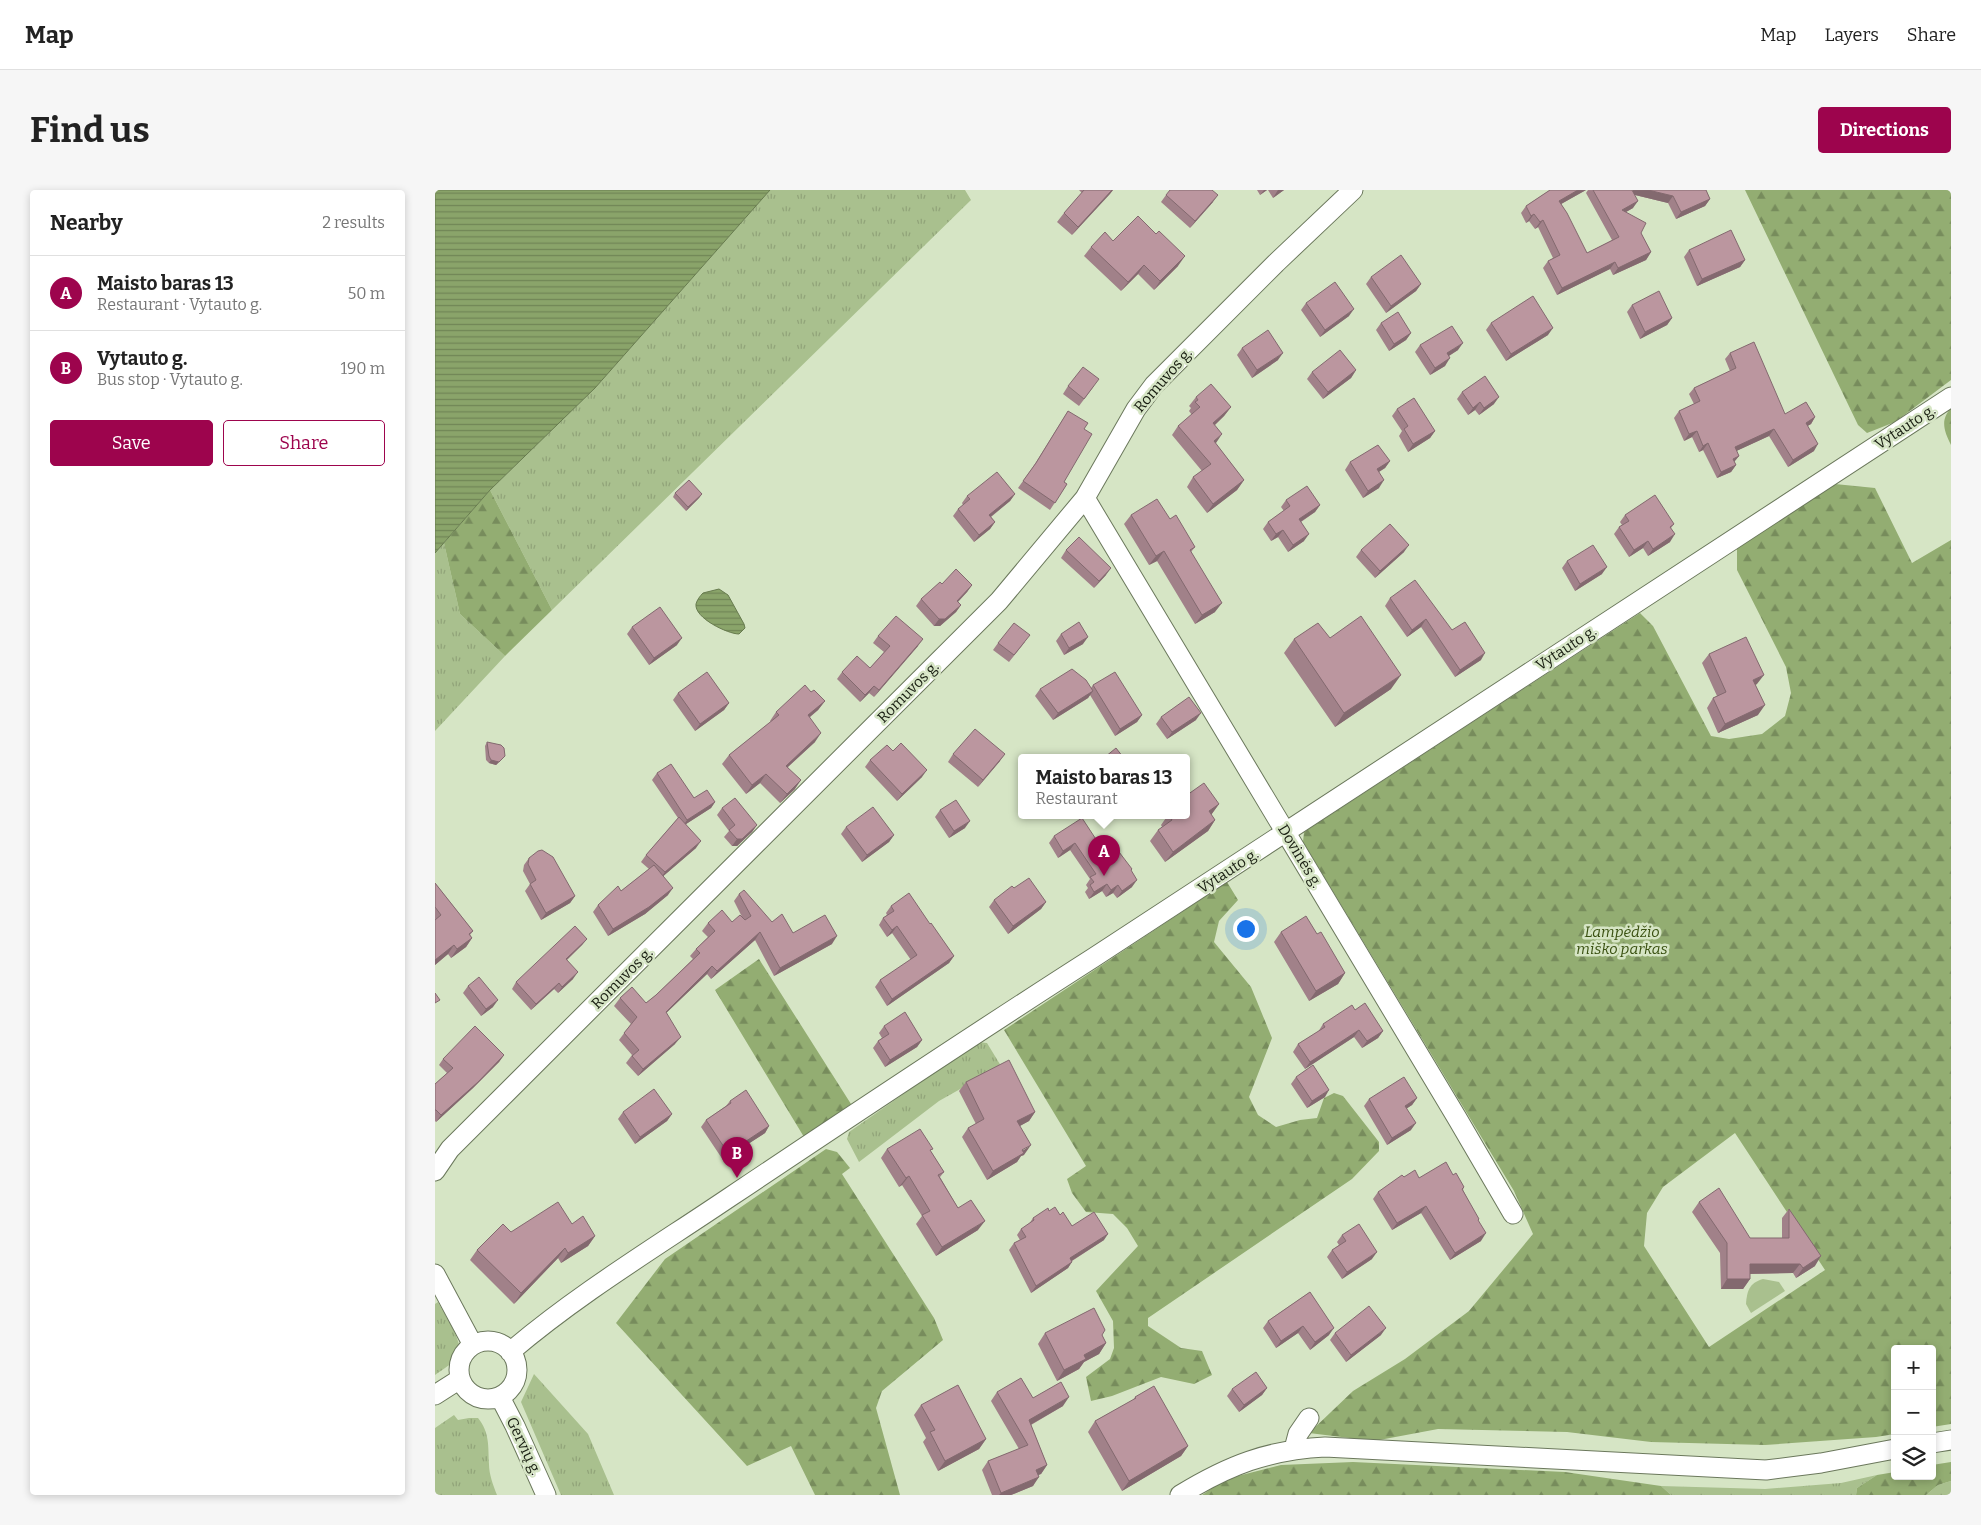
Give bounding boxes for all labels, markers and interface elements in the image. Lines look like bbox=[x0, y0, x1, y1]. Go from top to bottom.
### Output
text: Map bbox=[25, 21, 74, 49]
text: Map bbox=[1760, 24, 1796, 46]
text: Layers bbox=[1824, 24, 1879, 46]
text: Share bbox=[1907, 24, 1956, 46]
button: Directions bbox=[1818, 107, 1951, 153]
text: Find us bbox=[30, 109, 150, 151]
text: Nearby bbox=[50, 210, 123, 236]
text: 2 results bbox=[322, 213, 385, 232]
text: Maisto baras 13 bbox=[97, 272, 234, 295]
text: A bbox=[60, 284, 72, 303]
text: 50 m bbox=[348, 284, 385, 303]
text: Restaurant · Vytauto g. bbox=[97, 295, 262, 314]
street label: Romuvos g. bbox=[1130, 344, 1196, 416]
text: Vytauto g. bbox=[97, 347, 187, 370]
text: B bbox=[61, 359, 71, 378]
text: 190 m bbox=[340, 359, 385, 378]
text: Bus stop · Vytauto g. bbox=[97, 370, 243, 389]
street label: Vytauto g. bbox=[1871, 401, 1939, 453]
button: Save bbox=[50, 420, 213, 466]
button: Share bbox=[223, 420, 385, 466]
street label: Vytauto g. bbox=[1532, 622, 1600, 674]
street label: Romuvos g. bbox=[874, 658, 942, 726]
popup bbox=[1018, 754, 1190, 819]
text: Maisto baras 13 bbox=[1036, 766, 1172, 789]
text: Restaurant bbox=[1036, 789, 1118, 808]
street label: Dovinės g. bbox=[1274, 821, 1326, 891]
pin: A bbox=[1088, 835, 1120, 876]
street label: Vytauto g. bbox=[1194, 845, 1262, 897]
your location bbox=[1233, 916, 1259, 942]
park label: Lampėdžio miško parkas bbox=[1576, 923, 1668, 958]
street label: Romuvos g. bbox=[588, 944, 656, 1012]
pin: B bbox=[721, 1137, 753, 1178]
map controls bbox=[1891, 1345, 1936, 1480]
button: + bbox=[1891, 1345, 1936, 1390]
button: − bbox=[1891, 1390, 1936, 1435]
street label: Gervių g. bbox=[503, 1414, 545, 1478]
button: layers bbox=[1891, 1435, 1936, 1480]

